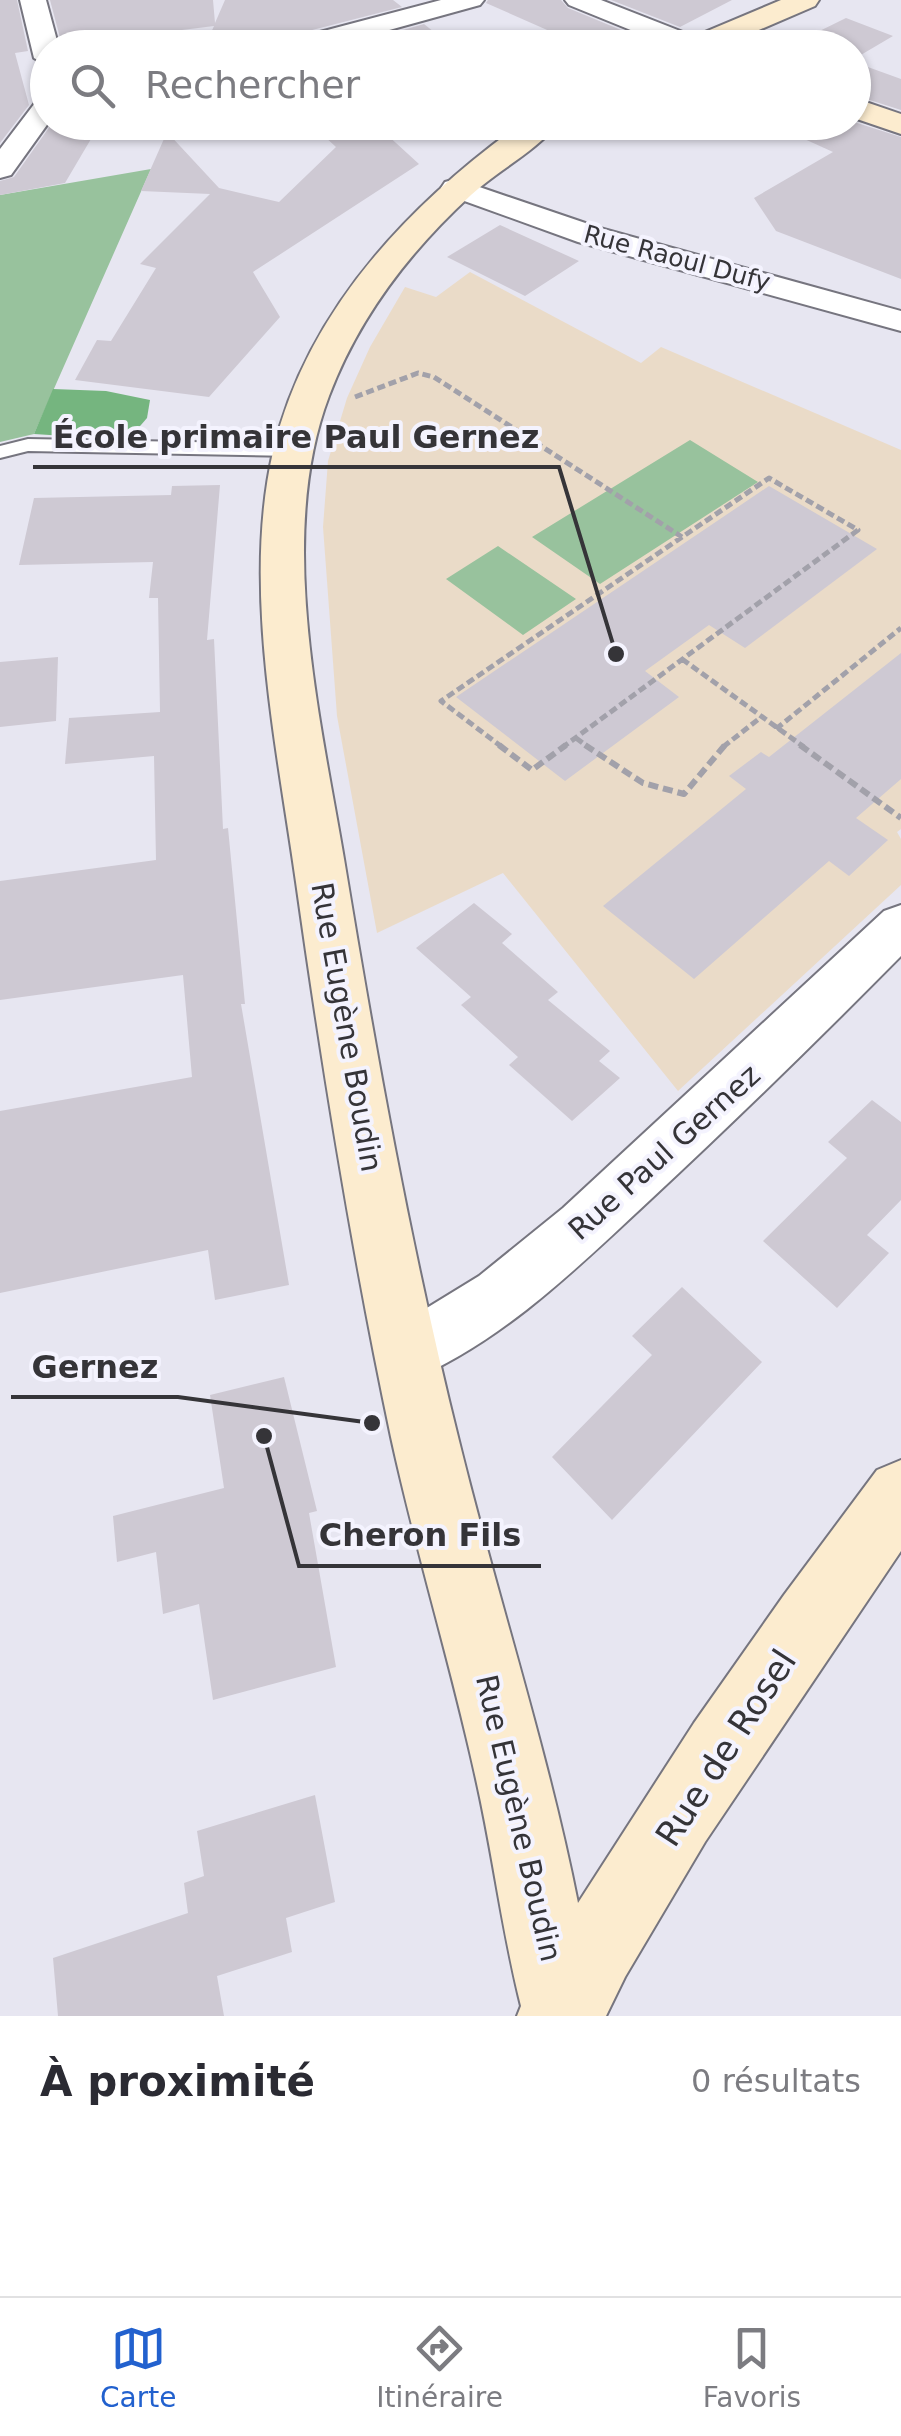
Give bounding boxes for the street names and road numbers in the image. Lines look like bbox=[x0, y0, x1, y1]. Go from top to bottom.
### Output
street label: Rue Raoul Dufy bbox=[581, 219, 774, 297]
street label: Rue Eugène Boudin bbox=[304, 880, 390, 1174]
street label: Rue Paul Gernez bbox=[561, 1057, 767, 1247]
street label: Rue de Rosel bbox=[648, 1642, 804, 1854]
street label: Rue Eugène Boudin bbox=[469, 1671, 569, 1965]

